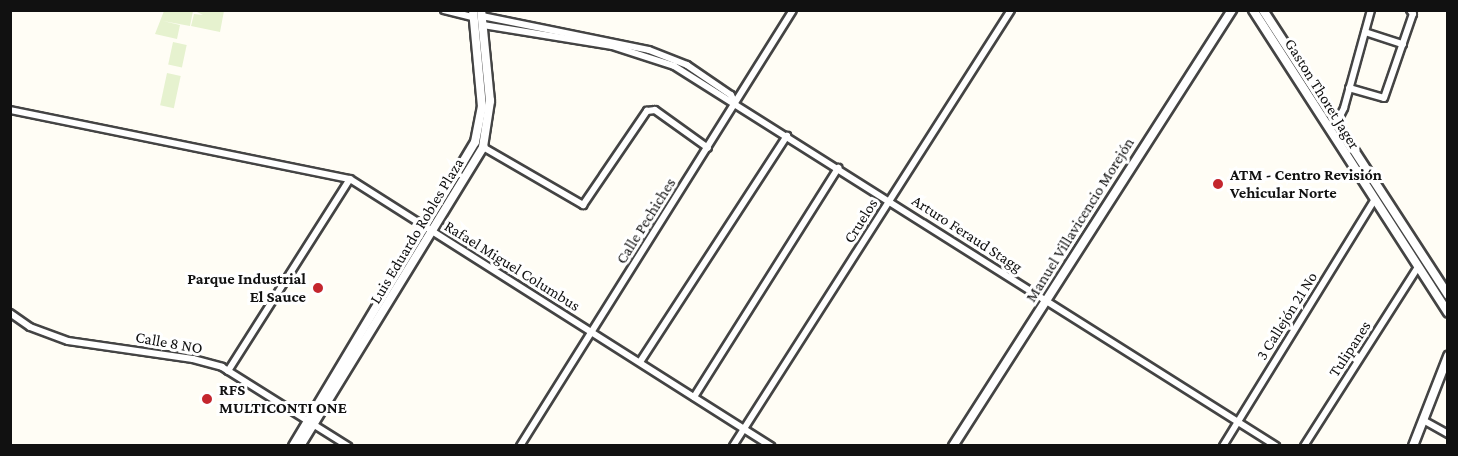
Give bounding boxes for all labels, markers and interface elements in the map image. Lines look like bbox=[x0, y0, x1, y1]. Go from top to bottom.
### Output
street label: Gaston Thoret Jager bbox=[1280, 35, 1364, 153]
street label: Manuel Villavicencio Morejón bbox=[1021, 134, 1139, 306]
street label: Luis Eduardo Robles Plaza bbox=[366, 155, 468, 307]
place label: ATM - Centro Revisión Vehicular Norte bbox=[1230, 165, 1382, 203]
street label: Calle Pechiches bbox=[612, 174, 680, 268]
marker: ATM - Centro Revisión Vehicular Norte bbox=[1211, 177, 1225, 191]
street label: Arturo Feraud Stagg bbox=[908, 191, 1026, 277]
street label: Cruelos bbox=[840, 195, 882, 247]
street label: Rafael Miguel Columbus bbox=[441, 216, 583, 316]
street label: 3 Callejón 21 No bbox=[1252, 268, 1322, 364]
place label: Parque Industrial El Sauce bbox=[187, 269, 306, 307]
marker: Parque Industrial El Sauce bbox=[311, 281, 325, 295]
street label: Tulipanes bbox=[1325, 317, 1375, 381]
street label: Calle 8 NO bbox=[134, 328, 204, 358]
place label: RFS MULTICONTI ONE bbox=[219, 380, 347, 418]
marker: RFS MULTICONTI ONE bbox=[200, 392, 214, 406]

